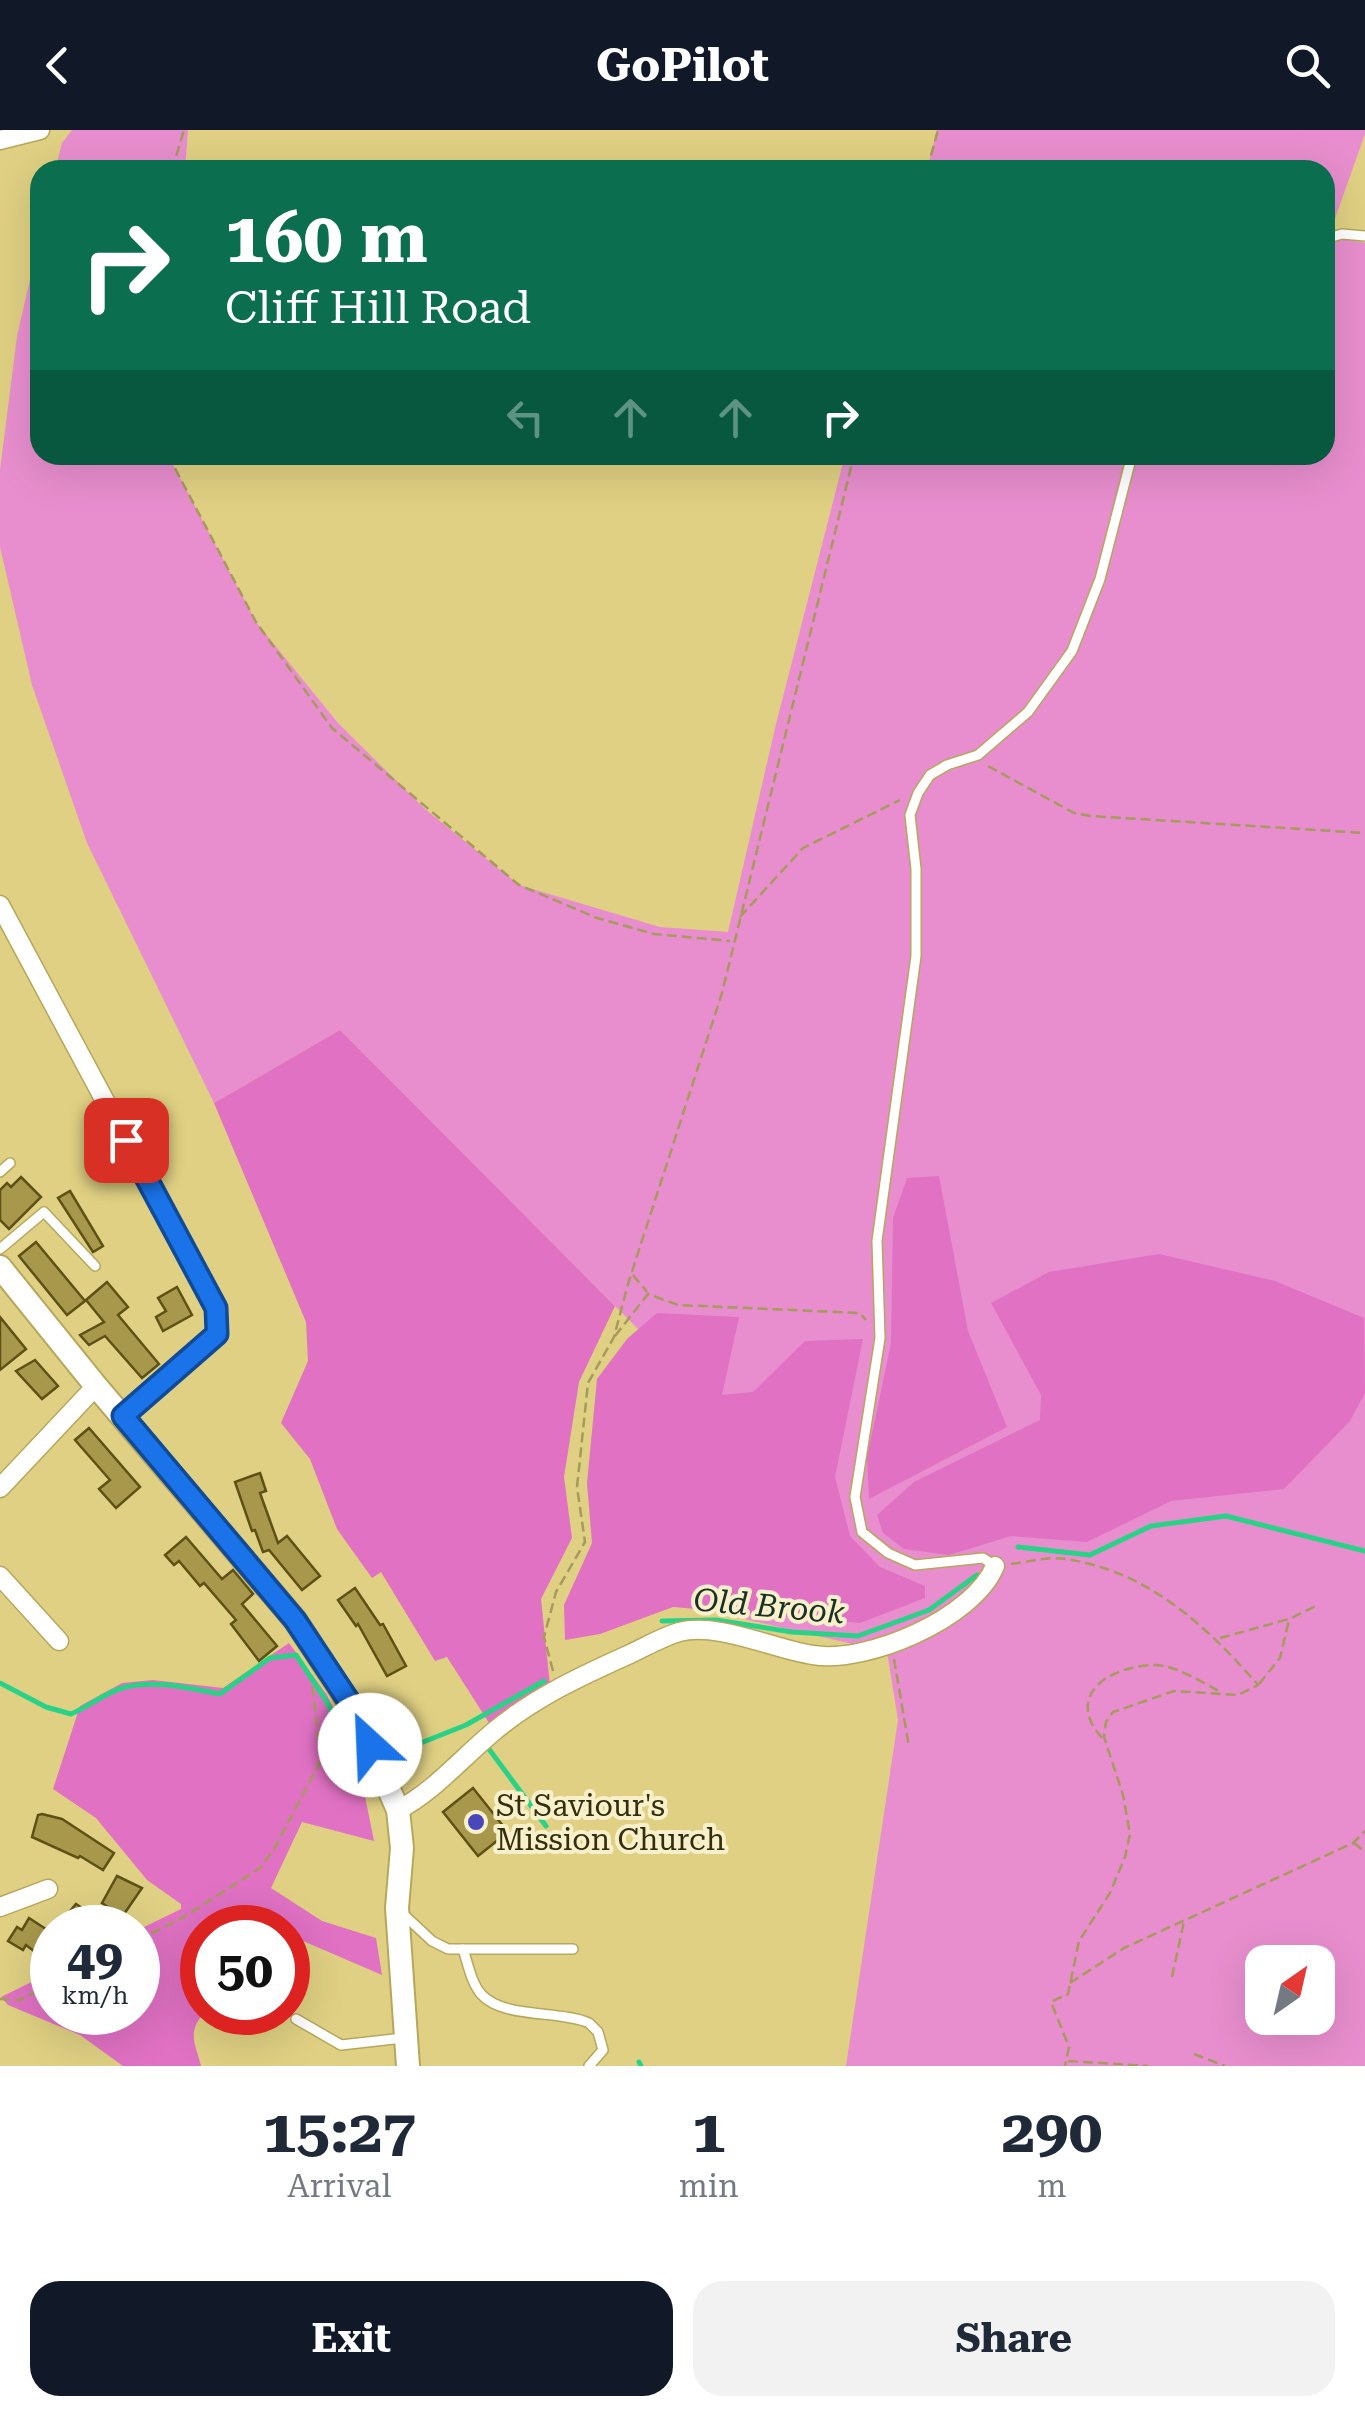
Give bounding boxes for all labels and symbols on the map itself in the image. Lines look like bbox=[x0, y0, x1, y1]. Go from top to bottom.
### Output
pin bbox=[84, 1098, 169, 1183]
water label: Old Brook bbox=[692, 1580, 847, 1632]
position arrow bbox=[318, 1693, 422, 1797]
place label: St Saviour's Mission Church bbox=[496, 1788, 725, 1857]
marker: St Saviour's Mission Church bbox=[465, 1811, 487, 1833]
speed limit sign: 50 bbox=[180, 1905, 310, 2035]
north arrow bbox=[1245, 1945, 1335, 2035]

